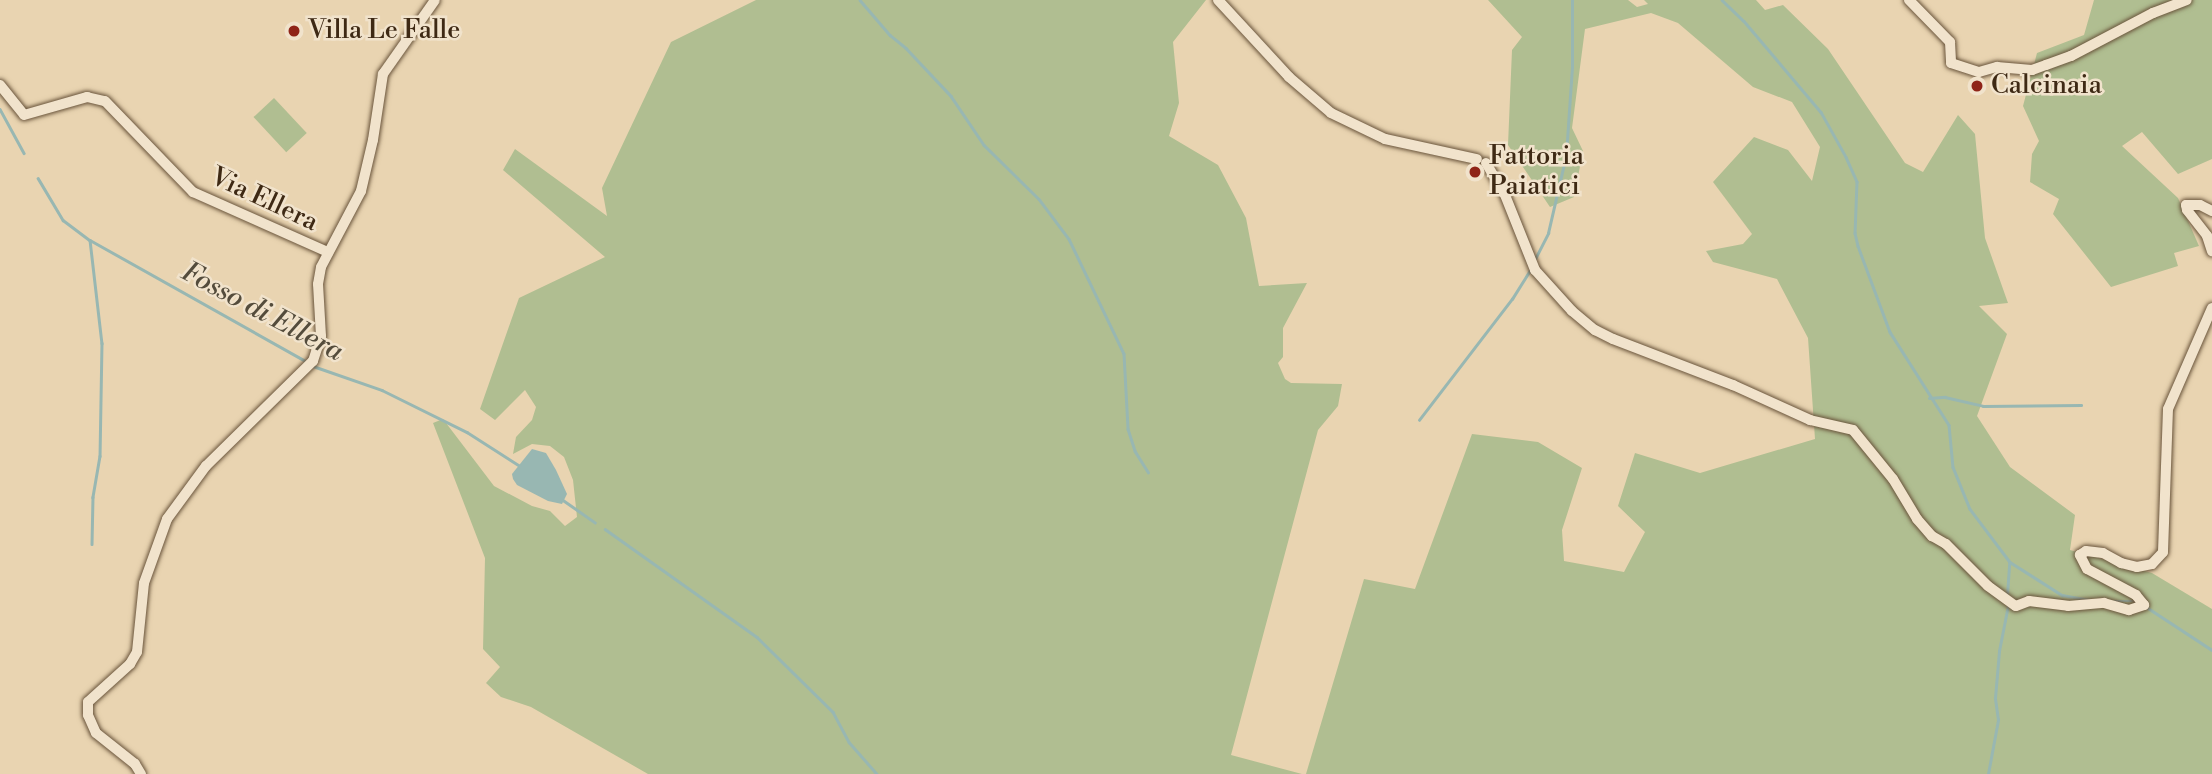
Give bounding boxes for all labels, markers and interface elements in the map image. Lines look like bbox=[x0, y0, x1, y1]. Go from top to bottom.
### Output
place label: Villa Le Falle bbox=[308, 15, 460, 47]
marker: Villa Le Falle bbox=[286, 23, 302, 39]
place label: Calcinaia bbox=[1991, 70, 2102, 102]
marker: Calcinaia bbox=[1969, 78, 1985, 94]
place label: Fattoria Paiatici bbox=[1489, 141, 1584, 202]
street label: Via Ellera bbox=[205, 162, 323, 238]
marker: Fattoria Paiatici bbox=[1467, 164, 1483, 180]
water label: Fosso di Ellera bbox=[175, 255, 349, 369]

